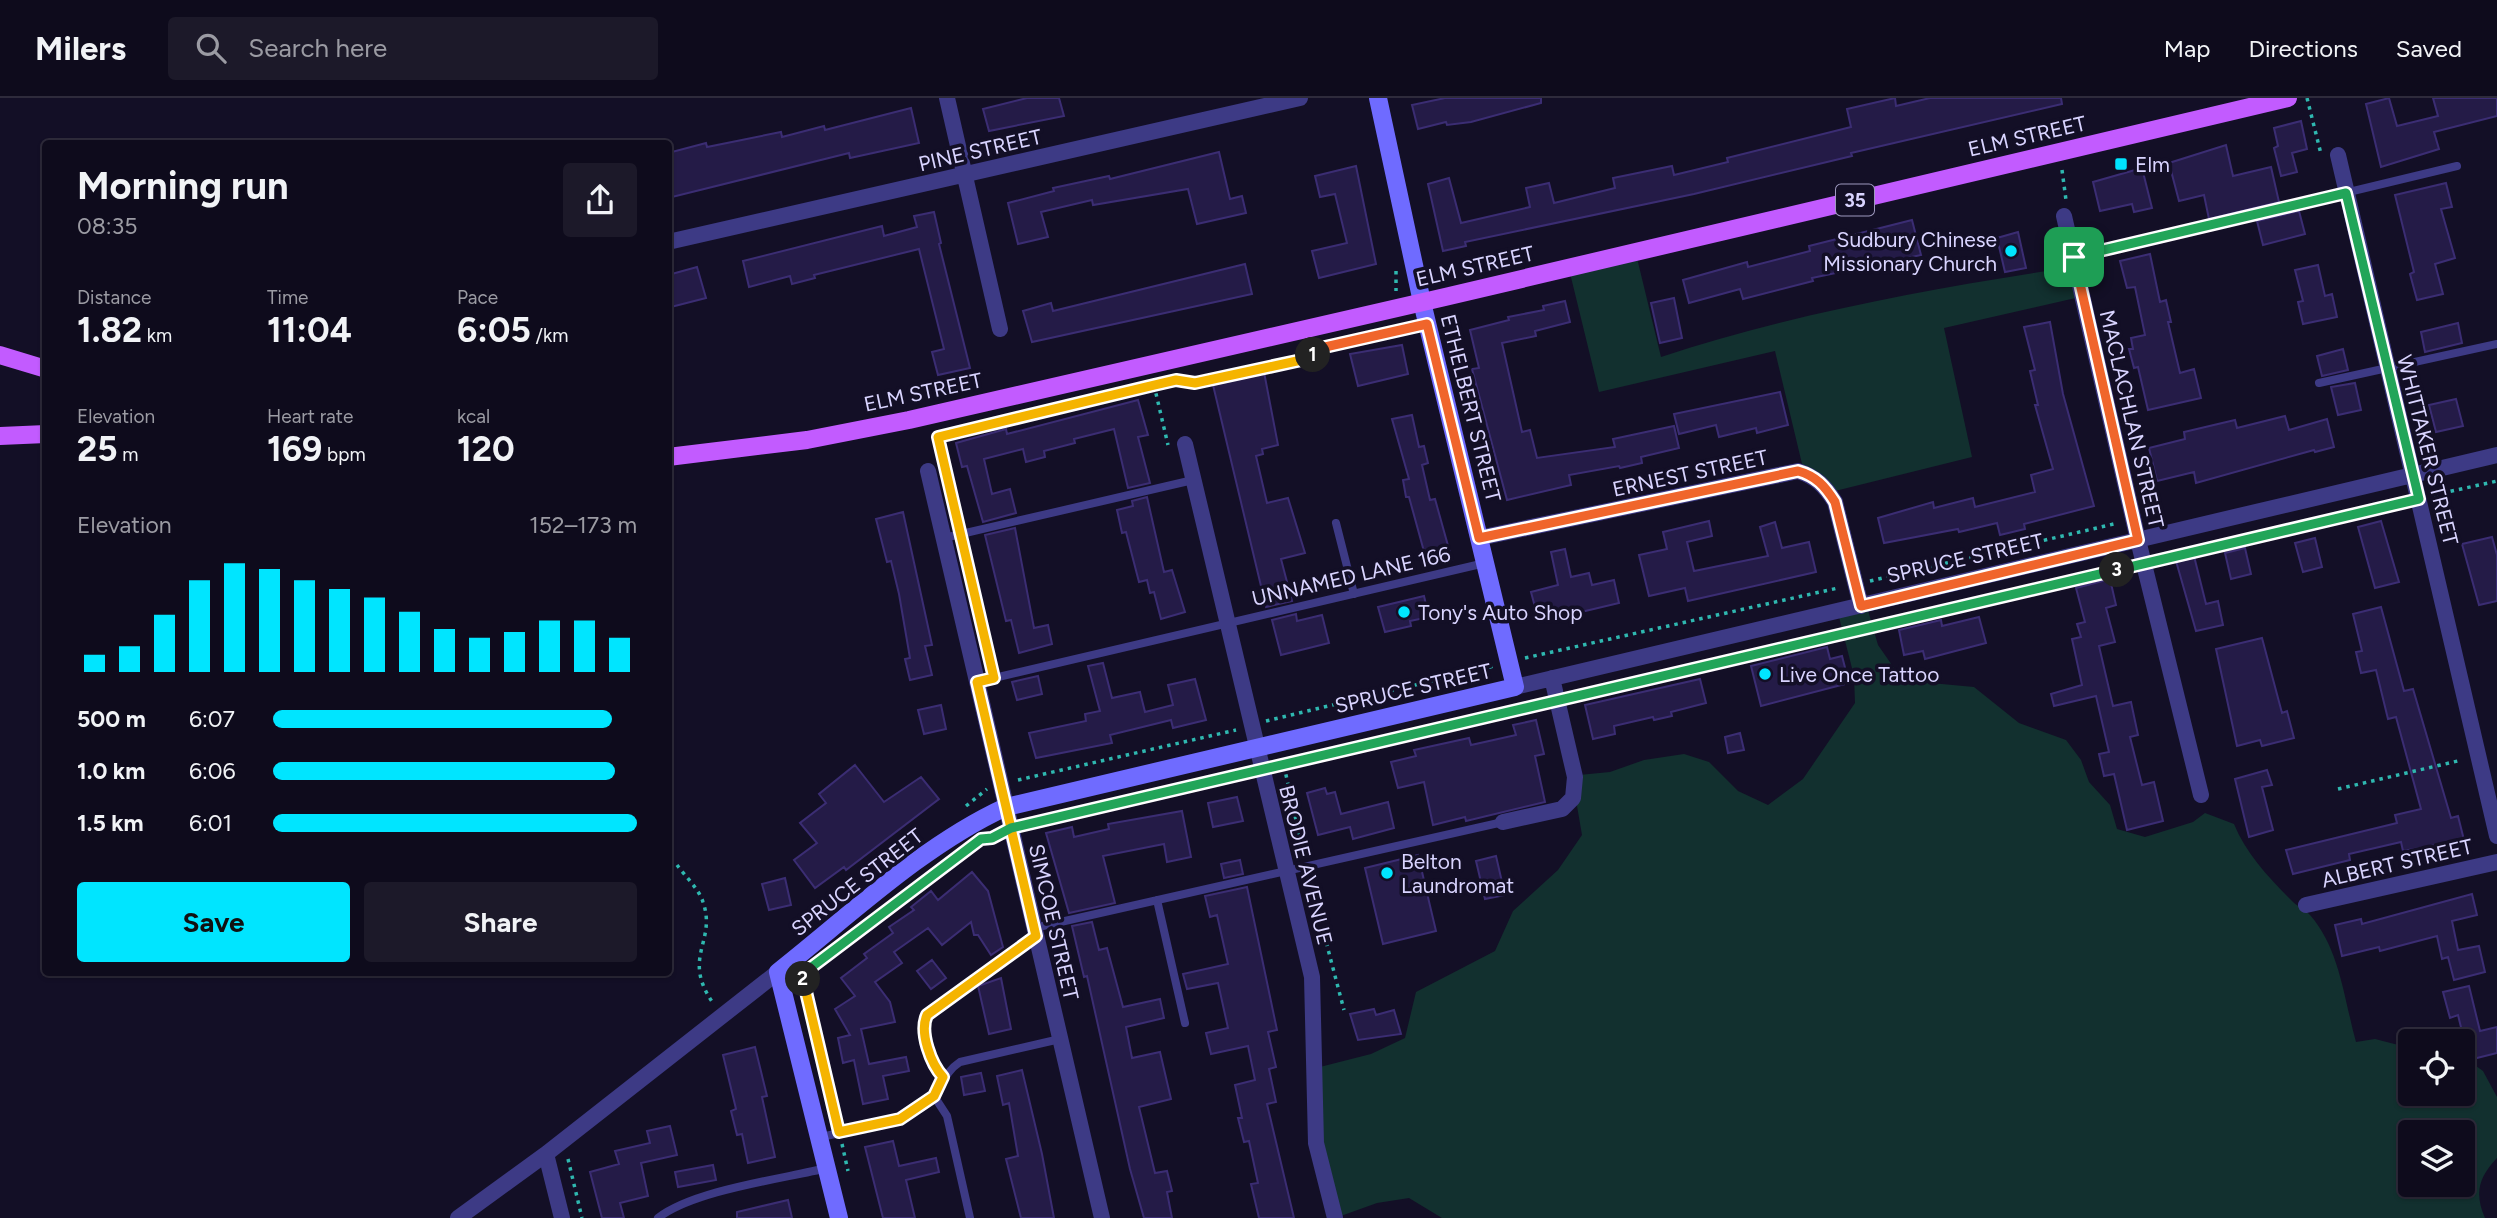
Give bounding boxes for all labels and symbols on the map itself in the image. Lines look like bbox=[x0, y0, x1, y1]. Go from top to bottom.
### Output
street label: ELM STREET bbox=[1966, 110, 2089, 162]
street label: PINE STREET bbox=[916, 124, 1045, 176]
place label: Elm bbox=[2135, 152, 2170, 177]
marker: Elm bbox=[2113, 156, 2129, 172]
road number: 35 bbox=[1836, 184, 1874, 216]
place label: Sudbury Chinese Missionary Church bbox=[1823, 227, 1997, 276]
pin bbox=[2044, 227, 2104, 287]
street label: ELM STREET bbox=[1414, 240, 1537, 292]
marker: Sudbury Chinese Missionary Church bbox=[2003, 243, 2019, 259]
street label: MACLACHLAN STREET bbox=[2095, 308, 2169, 531]
street label: ETHELBERT STREET bbox=[1436, 312, 1506, 505]
pin: 1 bbox=[1296, 338, 1330, 372]
street label: WHITTAKER STREET bbox=[2392, 352, 2464, 548]
street label: ELM STREET bbox=[862, 367, 985, 417]
street label: ERNEST STREET bbox=[1610, 444, 1770, 502]
street label: SPRUCE STREET bbox=[1884, 528, 2046, 588]
street label: UNNAMED LANE 166 bbox=[1249, 541, 1453, 611]
pin: 3 bbox=[2100, 552, 2134, 588]
place label: Tony's Auto Shop bbox=[1418, 600, 1583, 625]
marker: Tony's Auto Shop bbox=[1396, 604, 1412, 620]
street label: SPRUCE STREET bbox=[1332, 658, 1494, 718]
place label: Live Once Tattoo bbox=[1779, 662, 1939, 687]
marker: Live Once Tattoo bbox=[1757, 666, 1773, 682]
street label: BRODIE AVENUE bbox=[1274, 782, 1338, 948]
street label: SPRUCE STREET bbox=[786, 823, 928, 941]
street label: ALBERT STREET bbox=[2319, 833, 2475, 893]
street label: SIMCOE STREET bbox=[1024, 841, 1084, 1003]
place label: Belton Laundromat bbox=[1401, 849, 1514, 898]
marker: Belton Laundromat bbox=[1379, 865, 1395, 881]
pin: 2 bbox=[786, 962, 820, 996]

